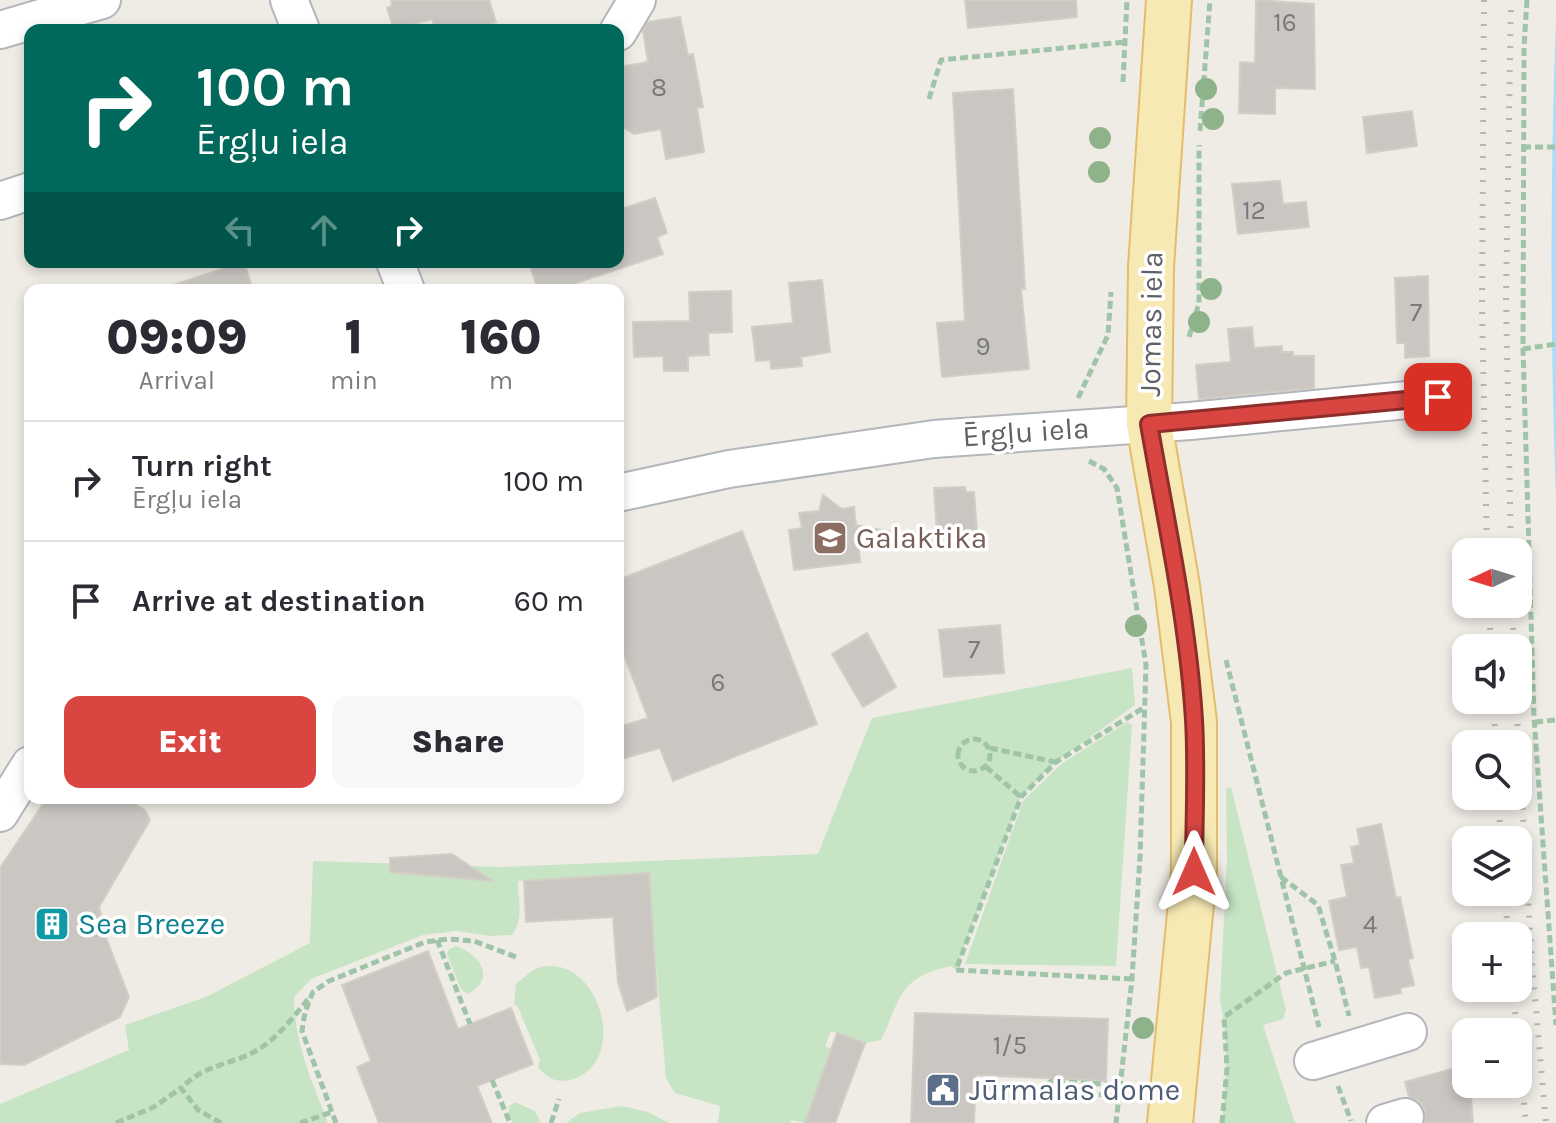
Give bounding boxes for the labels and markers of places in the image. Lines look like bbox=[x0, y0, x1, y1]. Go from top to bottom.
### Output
pin bbox=[1404, 363, 1472, 431]
school or university icon: Galaktika bbox=[811, 519, 849, 557]
place label: Galaktika bbox=[856, 520, 987, 556]
building icon: Sea Breeze bbox=[33, 905, 71, 943]
place label: Sea Breeze bbox=[78, 906, 225, 942]
public building icon: Jūrmalas dome bbox=[924, 1071, 962, 1109]
place label: Jūrmalas dome bbox=[969, 1072, 1180, 1108]

